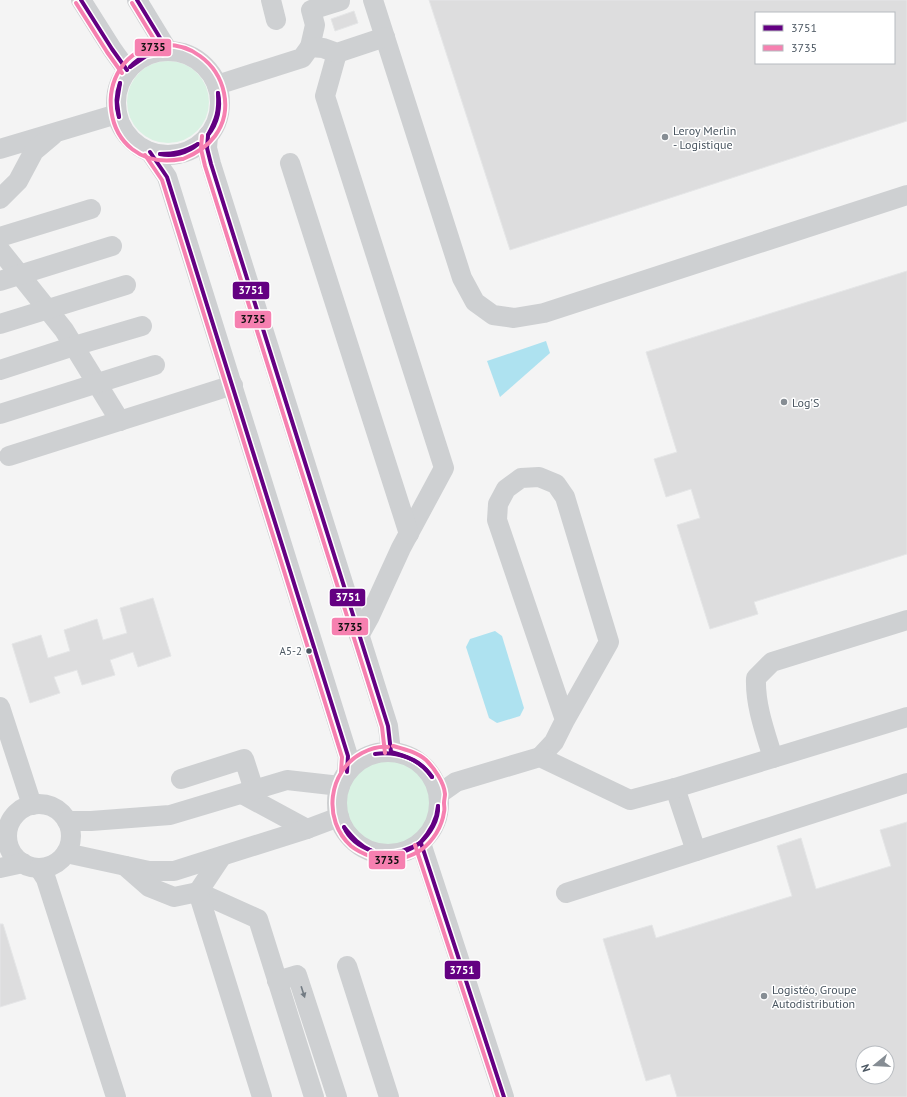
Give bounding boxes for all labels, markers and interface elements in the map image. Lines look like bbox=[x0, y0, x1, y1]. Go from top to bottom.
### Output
legend bbox=[755, 12, 895, 64]
text: 3751 bbox=[791, 20, 817, 35]
line badge: 3735 bbox=[134, 38, 172, 57]
text: 3735 bbox=[141, 40, 165, 54]
text: 3735 bbox=[791, 40, 817, 55]
place label: Leroy Merlin - Logistique bbox=[673, 123, 736, 152]
marker: Leroy Merlin - Logistique bbox=[660, 132, 670, 142]
line badge: 3751 bbox=[232, 281, 270, 300]
text: 3751 bbox=[239, 283, 263, 297]
line badge: 3735 bbox=[234, 310, 272, 329]
text: 3735 bbox=[241, 312, 265, 326]
place label: Log'S bbox=[792, 395, 819, 410]
marker: Log'S bbox=[779, 397, 789, 407]
line badge: 3751 bbox=[329, 588, 366, 607]
text: 3751 bbox=[336, 590, 360, 604]
line badge: 3735 bbox=[331, 617, 369, 636]
text: 3735 bbox=[338, 620, 362, 634]
place label: A5-2 bbox=[280, 644, 302, 658]
marker: A5-2 bbox=[304, 646, 314, 656]
line badge: 3735 bbox=[368, 850, 406, 870]
text: 3735 bbox=[375, 853, 399, 867]
line badge: 3751 bbox=[444, 960, 481, 980]
text: 3751 bbox=[450, 963, 474, 977]
place label: Logistéo, Groupe Autodistribution bbox=[772, 982, 857, 1011]
one-way arrow bbox=[300, 986, 306, 998]
marker: Logistéo, Groupe Autodistribution bbox=[759, 991, 769, 1001]
north arrow bbox=[855, 1045, 895, 1085]
text: N bbox=[858, 1062, 873, 1074]

